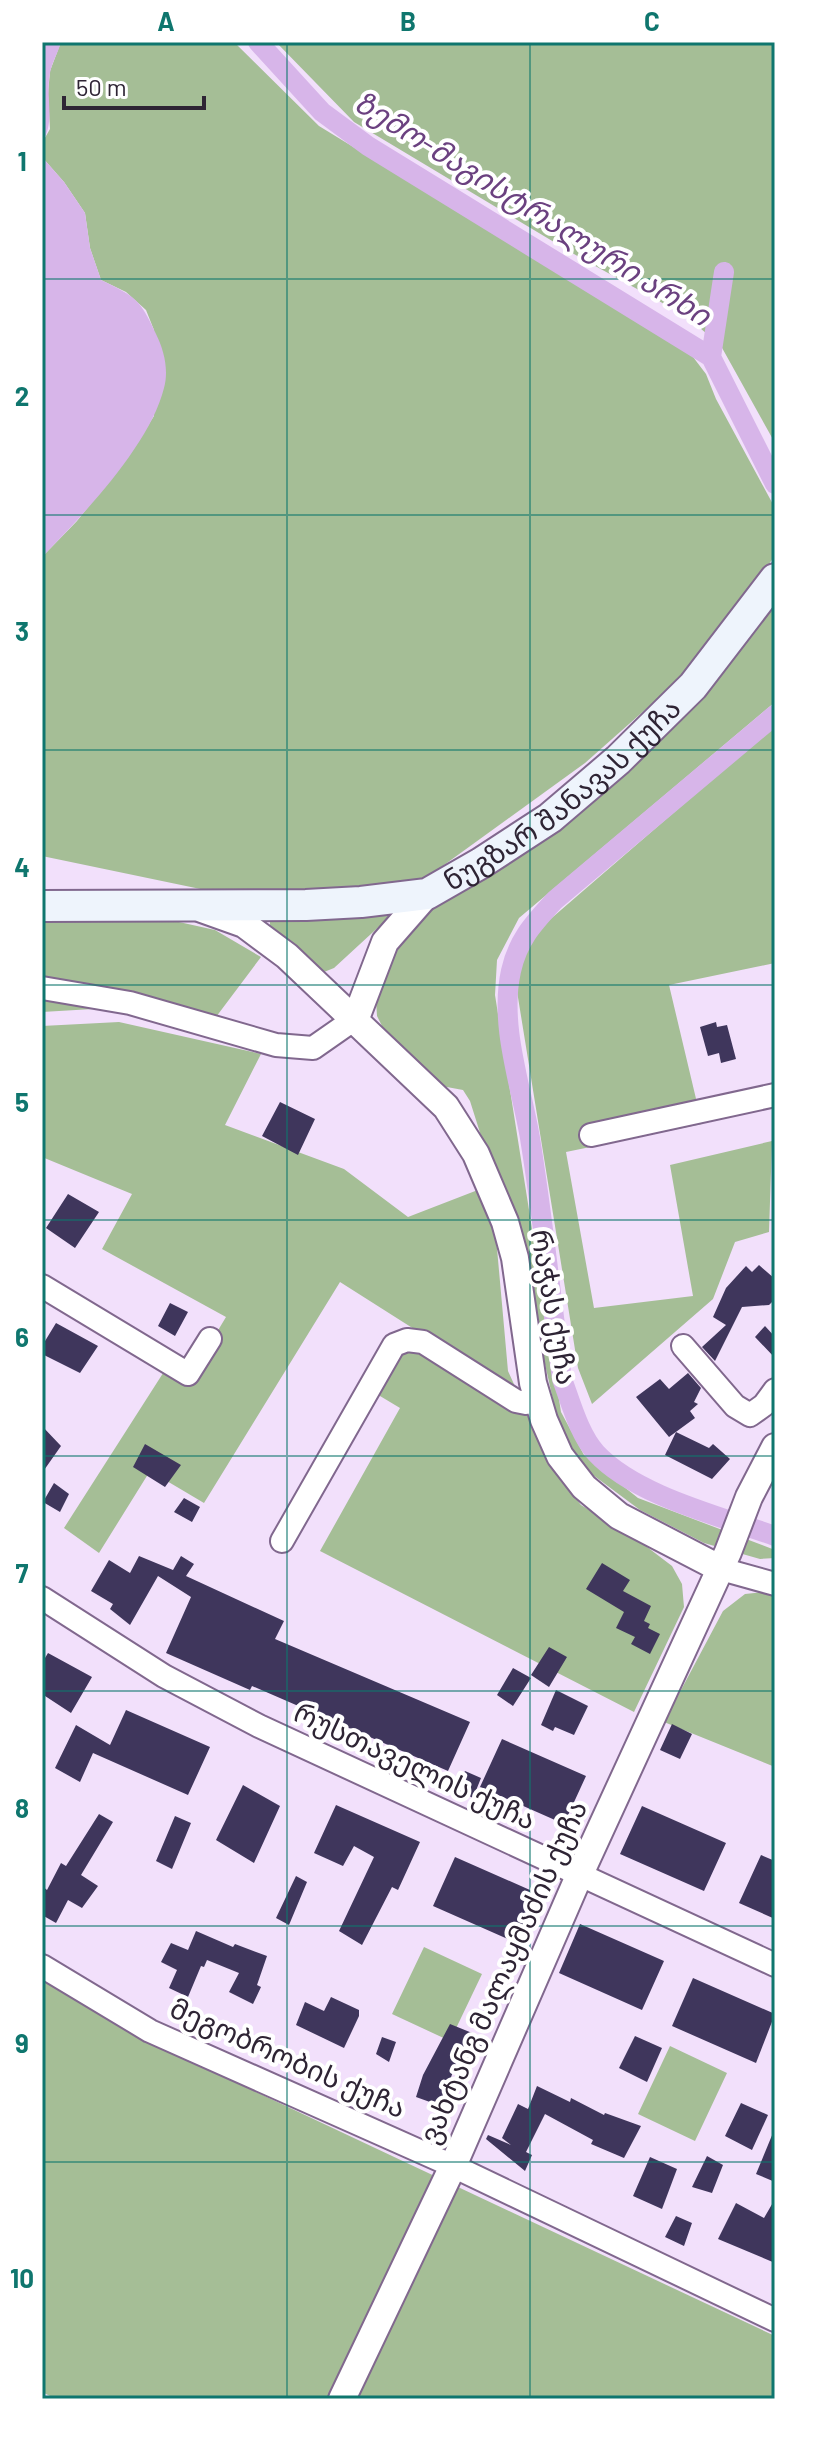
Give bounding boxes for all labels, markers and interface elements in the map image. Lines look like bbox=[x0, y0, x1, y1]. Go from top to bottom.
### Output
text: A bbox=[157, 5, 175, 36]
text: B bbox=[400, 5, 416, 36]
text: C bbox=[644, 5, 660, 36]
scale bar bbox=[64, 60, 204, 110]
text: 50 m bbox=[76, 72, 127, 101]
water label: ზემო-მაგისტრალური არხი bbox=[347, 83, 719, 335]
text: 1 bbox=[17, 145, 27, 176]
text: 2 bbox=[15, 380, 29, 411]
text: 3 bbox=[15, 615, 29, 646]
street label: ნუგზარ შანავას ქუჩა bbox=[437, 690, 687, 897]
text: 4 bbox=[14, 851, 30, 882]
text: 5 bbox=[15, 1086, 29, 1117]
street label: რაჭას ქუჩა bbox=[524, 1227, 585, 1387]
text: 6 bbox=[15, 1321, 29, 1352]
text: 7 bbox=[16, 1557, 29, 1588]
street label: რუსთაველის ქუჩა bbox=[289, 1694, 542, 1837]
text: 8 bbox=[15, 1792, 29, 1823]
street label: ვახტანგ მალაყმაძის ქუჩა bbox=[411, 1795, 594, 2149]
street label: მეგობრობის ქუჩა bbox=[165, 1990, 412, 2125]
text: 9 bbox=[15, 2027, 29, 2058]
text: 10 bbox=[10, 2262, 34, 2293]

